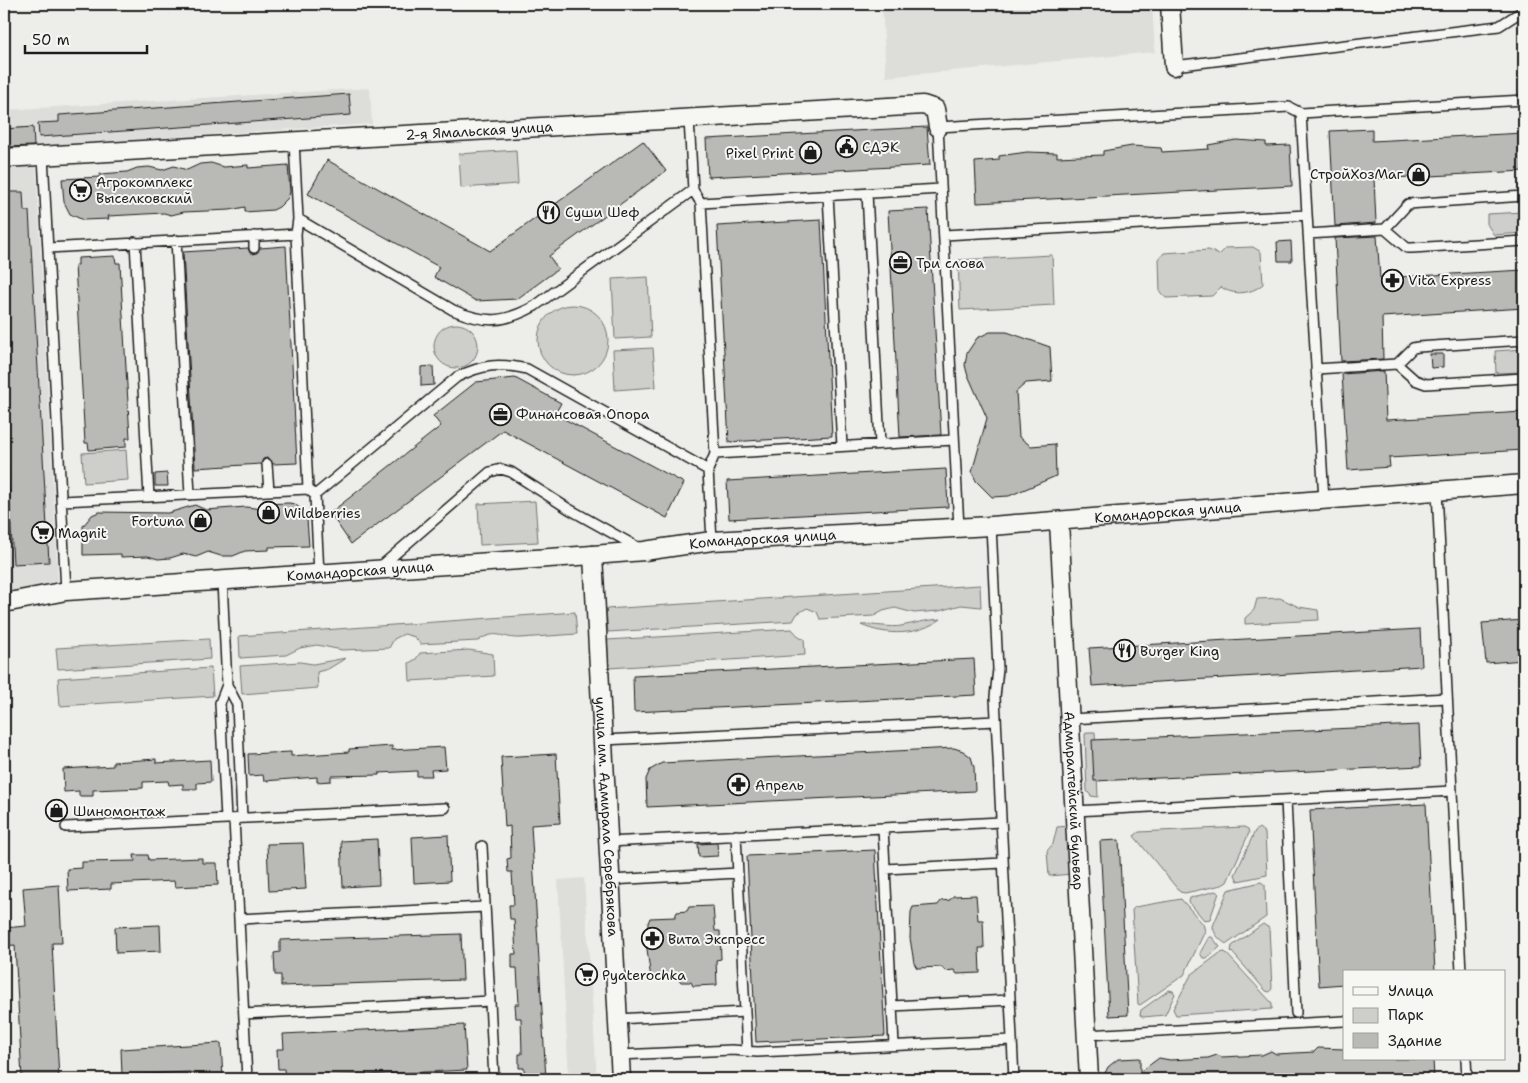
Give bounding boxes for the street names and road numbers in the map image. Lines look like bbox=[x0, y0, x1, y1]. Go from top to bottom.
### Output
street label: 2-я Ямальская улица bbox=[405, 117, 554, 144]
street label: Командорская улица bbox=[1094, 497, 1242, 527]
street label: Командорская улица bbox=[688, 525, 837, 553]
street label: Командорская улица bbox=[286, 557, 434, 585]
street label: улица им. Адмирала Серебрякова bbox=[592, 696, 622, 937]
street label: Адмиралтейский бульвар bbox=[1060, 711, 1088, 891]

